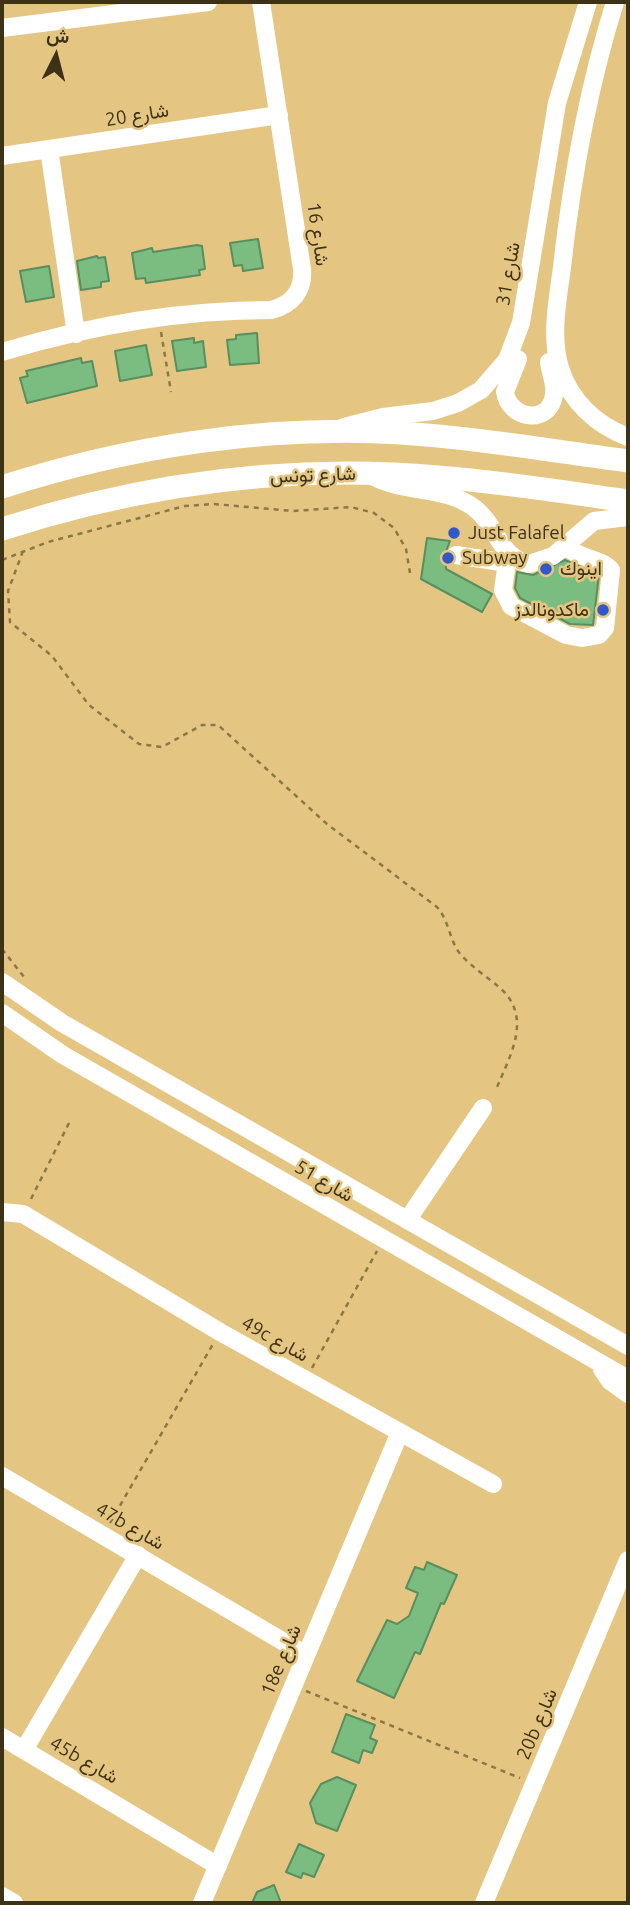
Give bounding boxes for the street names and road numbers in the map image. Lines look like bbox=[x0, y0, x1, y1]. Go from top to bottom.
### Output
street label: شارع 20 bbox=[104, 99, 170, 131]
street label: شارع 16 bbox=[302, 201, 334, 267]
street label: شارع 31 bbox=[491, 241, 525, 307]
street label: شارع تونس bbox=[270, 462, 356, 488]
street label: شارع 51 bbox=[291, 1155, 357, 1207]
street label: 49c شارع bbox=[238, 1311, 312, 1367]
street label: 47b شارع bbox=[92, 1497, 168, 1555]
street label: 18e شارع bbox=[256, 1621, 306, 1699]
street label: 20b شارع bbox=[512, 1685, 562, 1763]
street label: 45b شارع bbox=[46, 1731, 122, 1789]

